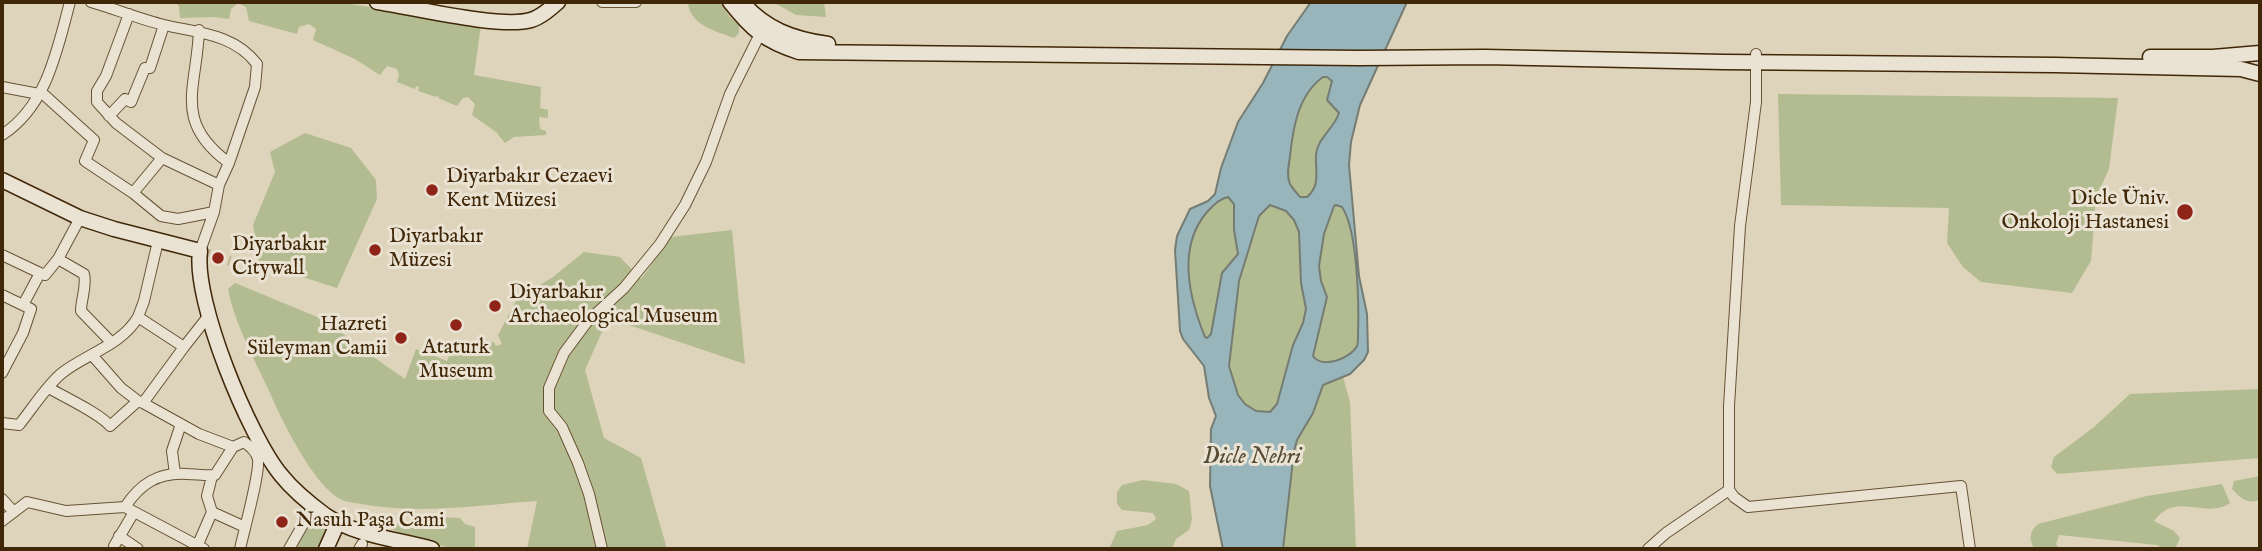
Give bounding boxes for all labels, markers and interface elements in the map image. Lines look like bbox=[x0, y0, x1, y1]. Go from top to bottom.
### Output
place label: Diyarbakır Cezaevi Kent Müzesi bbox=[446, 165, 613, 215]
marker: Diyarbakır Cezaevi Kent Müzesi bbox=[424, 182, 440, 198]
place label: Dicle Üniv. Onkoloji Hastanesi bbox=[2001, 187, 2169, 237]
marker: Dicle Üniv. Onkoloji Hastanesi bbox=[2175, 202, 2195, 222]
place label: Diyarbakır Müzesi bbox=[389, 225, 483, 275]
place label: Diyarbakır Citywall bbox=[232, 233, 326, 283]
marker: Diyarbakır Müzesi bbox=[367, 242, 383, 258]
marker: Diyarbakır Citywall bbox=[210, 250, 226, 266]
place label: Diyarbakır Archaeological Museum bbox=[509, 281, 718, 331]
marker: Diyarbakır Archaeological Museum bbox=[487, 298, 503, 314]
place label: Hazreti Süleyman Camii bbox=[247, 313, 387, 363]
marker: Ataturk Museum bbox=[448, 317, 464, 333]
marker: Hazreti Süleyman Camii bbox=[393, 330, 409, 346]
place label: Ataturk Museum bbox=[419, 336, 493, 386]
water label: Dicle Nehri bbox=[1203, 444, 1301, 472]
place label: Nasuh Paşa Cami bbox=[296, 509, 445, 535]
marker: Nasuh Paşa Cami bbox=[274, 514, 290, 530]

